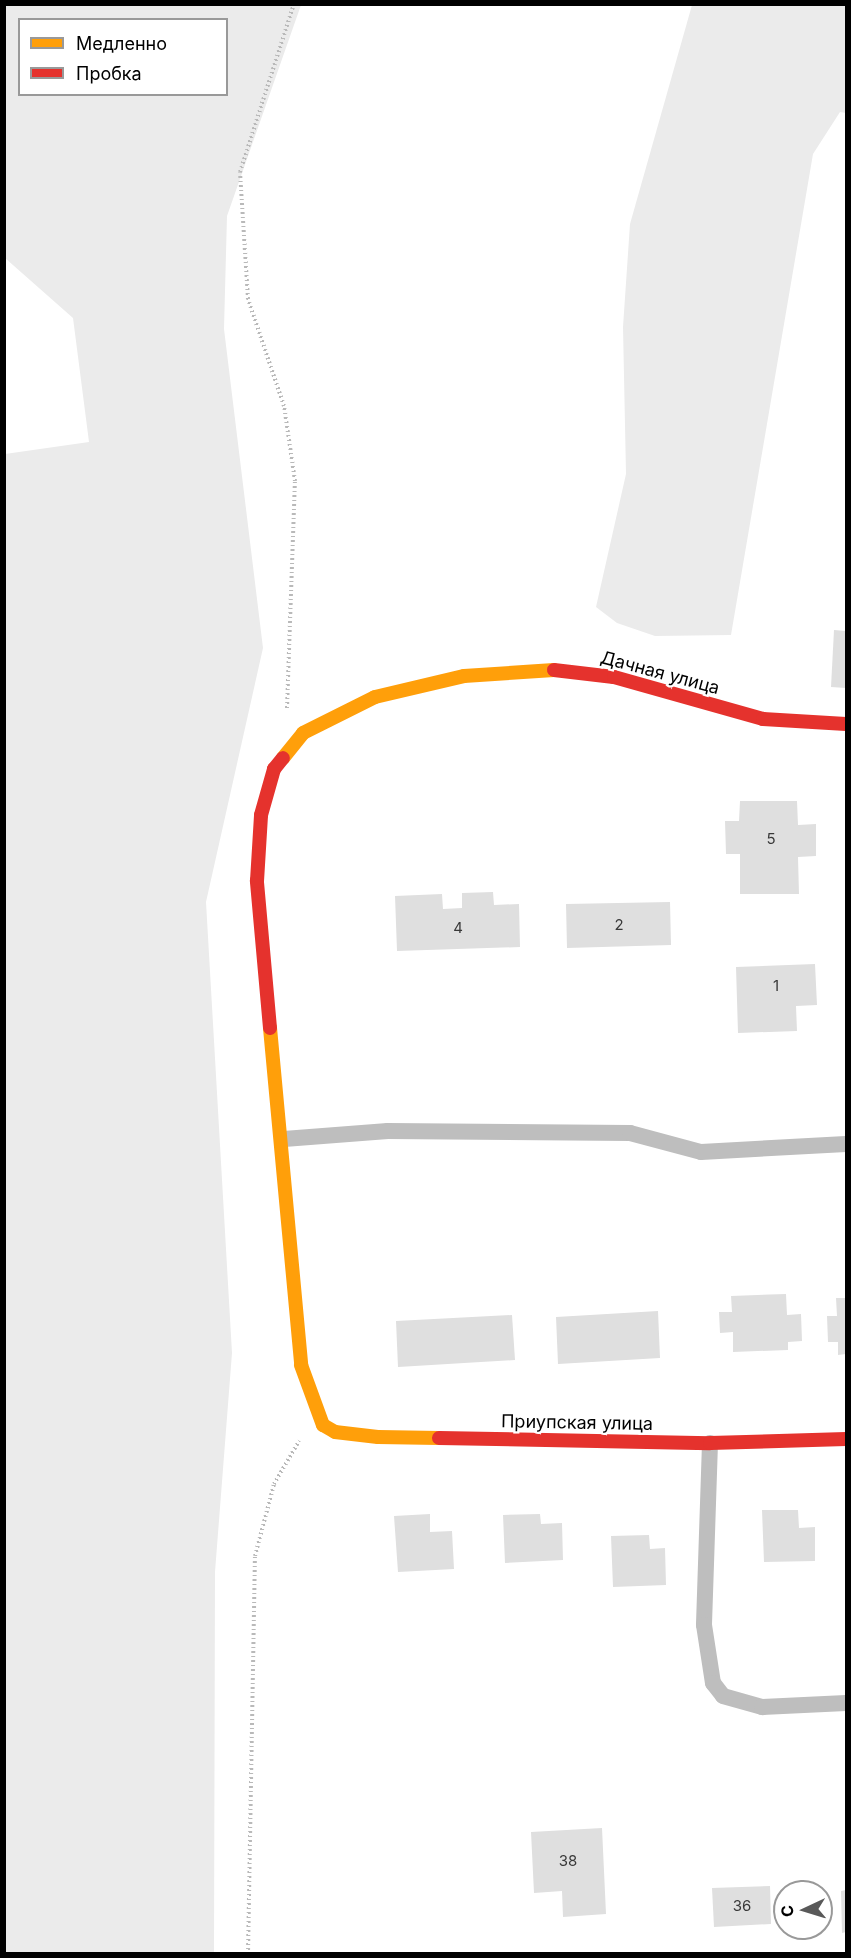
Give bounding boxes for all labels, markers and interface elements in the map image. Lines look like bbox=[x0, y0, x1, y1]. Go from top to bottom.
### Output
legend bbox=[18, 18, 228, 96]
text: Медленно bbox=[76, 33, 167, 54]
text: Пробка bbox=[76, 63, 142, 84]
street label: Дачная улица bbox=[598, 647, 722, 699]
house number: 5 bbox=[766, 830, 776, 848]
house number: 2 bbox=[614, 916, 624, 934]
house number: 4 bbox=[453, 919, 463, 937]
house number: 1 bbox=[773, 977, 779, 995]
street label: Приупская улица bbox=[501, 1411, 653, 1435]
house number: 38 bbox=[559, 1852, 577, 1870]
north arrow bbox=[773, 1880, 833, 1940]
house number: 36 bbox=[733, 1897, 751, 1915]
text: С bbox=[777, 1905, 797, 1918]

